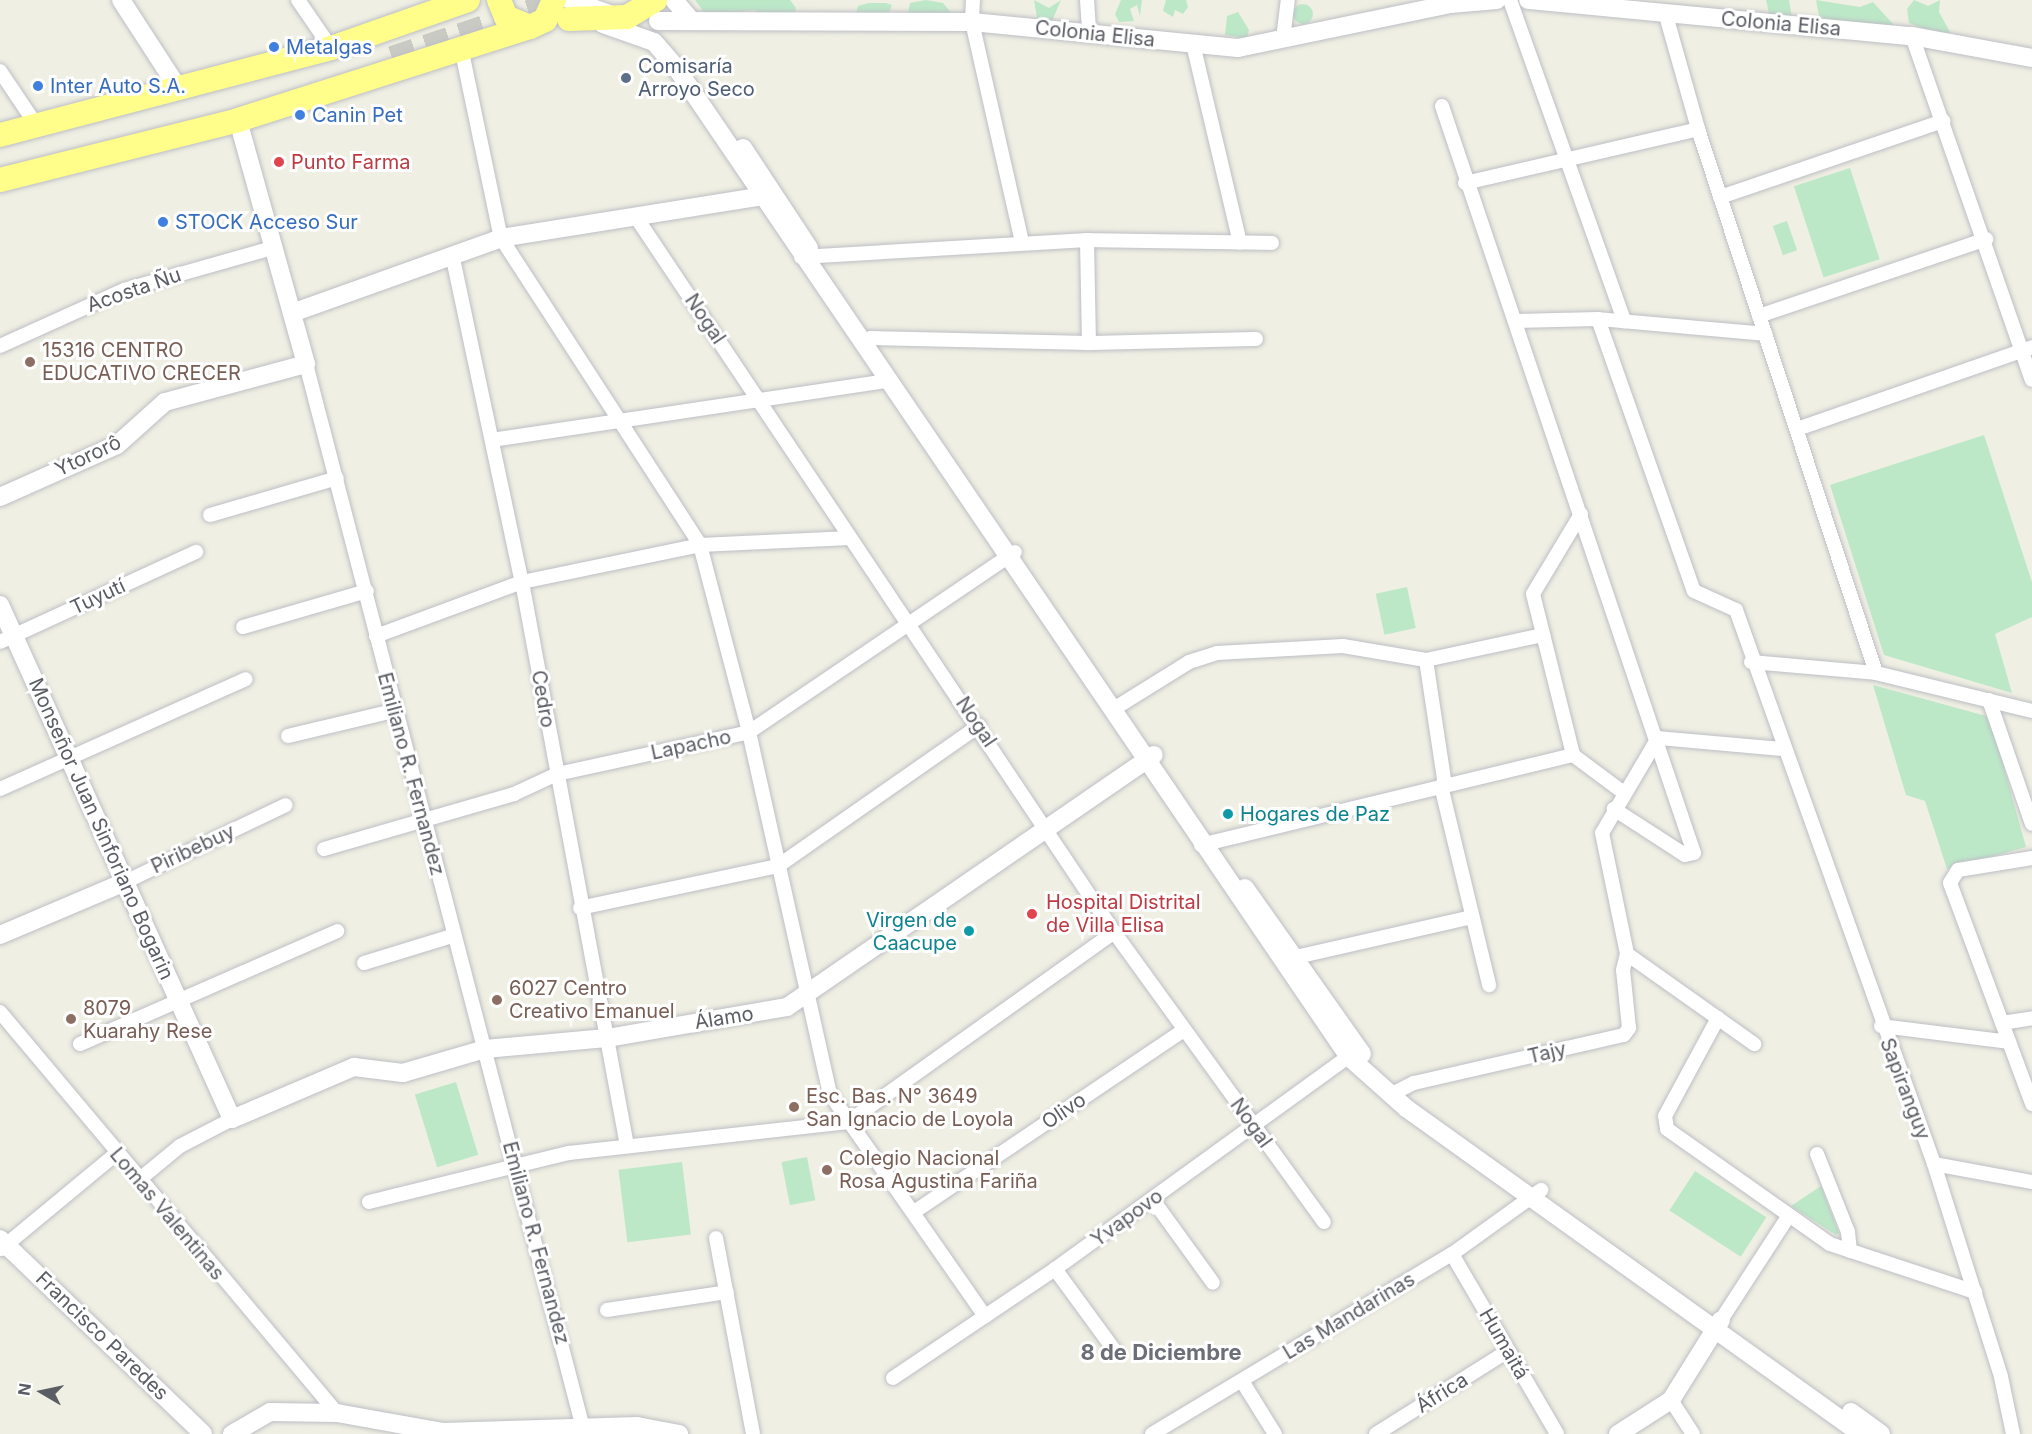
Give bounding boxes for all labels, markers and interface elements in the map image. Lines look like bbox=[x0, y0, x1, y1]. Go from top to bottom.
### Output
street label: Colonia Elisa bbox=[1720, 7, 1842, 41]
street label: Colonia Elisa bbox=[1034, 16, 1156, 52]
place label: Metalgas bbox=[286, 35, 372, 59]
marker: Metalgas bbox=[267, 40, 281, 54]
place label: Comisaría Arroyo Seco bbox=[638, 54, 755, 101]
marker: Comisaría Arroyo Seco bbox=[619, 71, 633, 85]
place label: Inter Auto S.A. bbox=[50, 74, 186, 98]
marker: Inter Auto S.A. bbox=[31, 79, 45, 93]
place label: Canin Pet bbox=[312, 103, 403, 127]
marker: Canin Pet bbox=[293, 108, 307, 122]
place label: Punto Farma bbox=[291, 150, 411, 174]
marker: Punto Farma bbox=[272, 155, 286, 169]
place label: STOCK Acceso Sur bbox=[175, 210, 358, 234]
marker: STOCK Acceso Sur bbox=[156, 215, 170, 229]
street label: Acosta Ñu bbox=[84, 263, 184, 317]
street label: Nogal bbox=[680, 289, 730, 349]
place label: 15316 CENTRO EDUCATIVO CRECER bbox=[42, 338, 241, 385]
marker: 15316 CENTRO EDUCATIVO CRECER bbox=[23, 355, 37, 369]
street label: Ytororô bbox=[51, 430, 125, 482]
street label: Tuyutí bbox=[67, 574, 129, 620]
street label: Cedro bbox=[526, 669, 560, 729]
street label: Emiliano R. Fernandez bbox=[372, 670, 450, 878]
street label: Monseñor Juan Sinforiano Bogarin bbox=[23, 674, 179, 984]
street label: Nogal bbox=[951, 692, 1001, 752]
street label: Lapacho bbox=[649, 725, 733, 765]
place label: Hogares de Paz bbox=[1240, 802, 1390, 826]
marker: Hogares de Paz bbox=[1221, 807, 1235, 821]
street label: Piribebuy bbox=[147, 819, 239, 879]
place label: Hospital Distrital de Villa Elisa bbox=[1046, 891, 1201, 938]
marker: Hospital Distrital de Villa Elisa bbox=[1023, 905, 1041, 923]
place label: Virgen de Caacupe bbox=[866, 908, 957, 955]
marker: Virgen de Caacupe bbox=[962, 924, 976, 938]
place label: 6027 Centro Creativo Emanuel bbox=[509, 976, 675, 1023]
marker: 6027 Centro Creativo Emanuel bbox=[490, 993, 504, 1007]
place label: 8079 Kuarahy Rese bbox=[83, 996, 212, 1043]
street label: Álamo bbox=[693, 1002, 755, 1034]
marker: 8079 Kuarahy Rese bbox=[64, 1012, 78, 1026]
street label: Sapiranguy bbox=[1875, 1035, 1935, 1143]
street label: Tajy bbox=[1525, 1037, 1569, 1069]
place label: Esc. Bas. N° 3649 San Ignacio de Loyola bbox=[806, 1084, 1013, 1131]
street label: Olivo bbox=[1037, 1088, 1091, 1134]
street label: Nogal bbox=[1225, 1094, 1277, 1152]
marker: Esc. Bas. N° 3649 San Ignacio de Loyola bbox=[787, 1100, 801, 1114]
street label: Emiliano R. Fernandez bbox=[497, 1139, 575, 1347]
street label: Lomas Valentinas bbox=[105, 1143, 229, 1285]
place label: Colegio Nacional Rosa Agustina Fariña bbox=[839, 1146, 1038, 1193]
marker: Colegio Nacional Rosa Agustina Fariña bbox=[820, 1163, 834, 1177]
street label: Yvapovo bbox=[1087, 1184, 1167, 1252]
street label: Francisco Paredes bbox=[31, 1267, 173, 1405]
street label: Las Mandarinas bbox=[1279, 1267, 1419, 1365]
street label: Humaitá bbox=[1474, 1304, 1534, 1384]
district label: 8 de Diciembre bbox=[1080, 1340, 1242, 1366]
north arrow bbox=[12, 1362, 72, 1422]
street label: África bbox=[1412, 1368, 1472, 1418]
text: N bbox=[13, 1382, 35, 1397]

